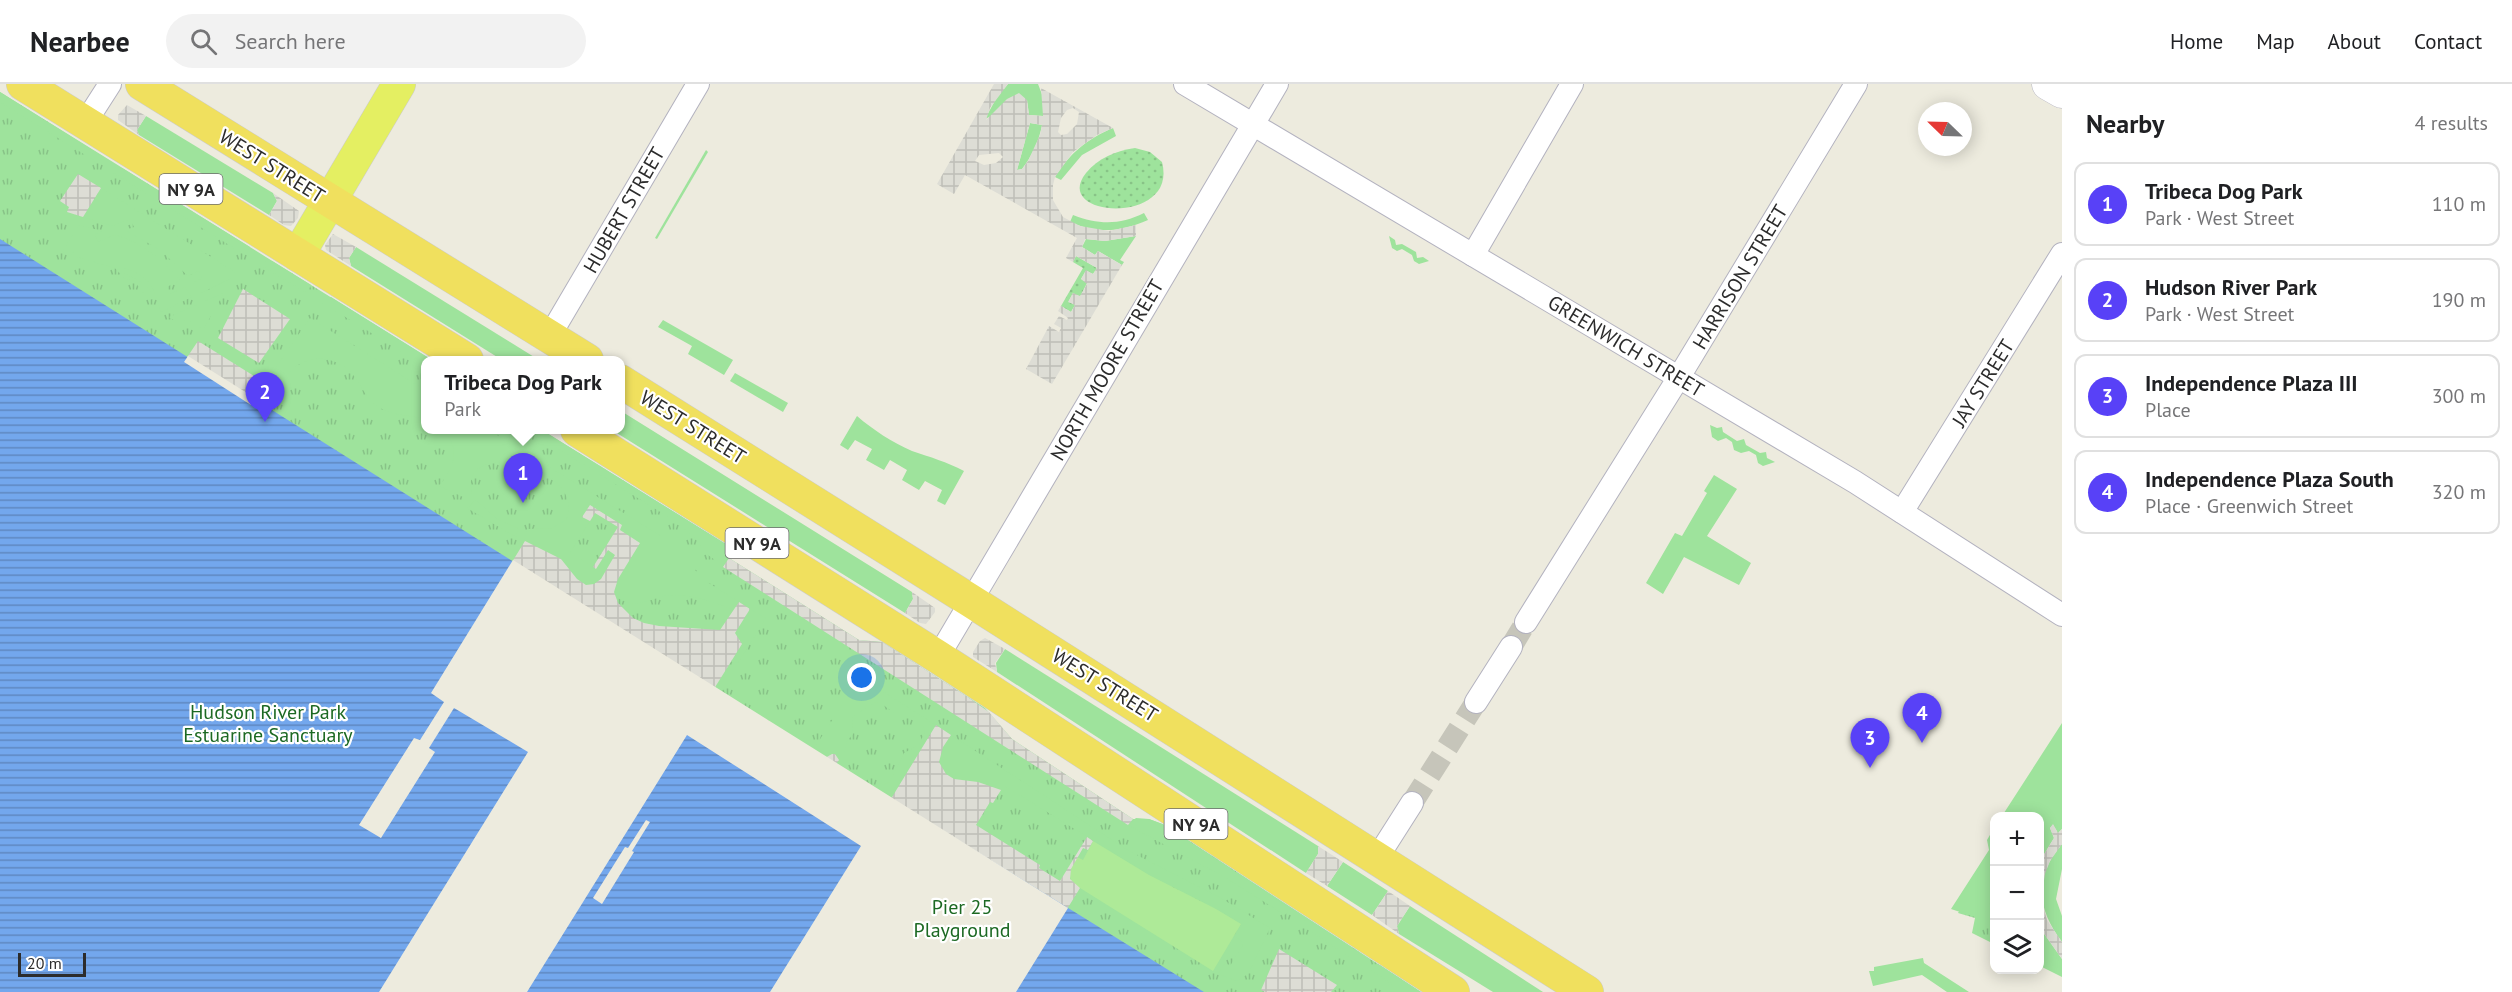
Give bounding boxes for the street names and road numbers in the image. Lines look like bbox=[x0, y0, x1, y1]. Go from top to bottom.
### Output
street label: WEST STREET bbox=[214, 123, 330, 209]
street label: HUBERT STREET bbox=[577, 142, 671, 278]
road number: NY 9A bbox=[160, 174, 222, 204]
street label: HARRISON STREET bbox=[1687, 200, 1793, 354]
street label: NORTH MOORE STREET bbox=[1044, 275, 1170, 465]
street label: GREENWICH STREET bbox=[1543, 289, 1709, 403]
street label: JAY STREET bbox=[1945, 334, 2020, 432]
street label: WEST STREET bbox=[635, 384, 751, 470]
road number: NY 9A bbox=[726, 528, 789, 558]
street label: WEST STREET bbox=[1047, 642, 1163, 728]
road number: NY 9A bbox=[1164, 809, 1228, 839]

